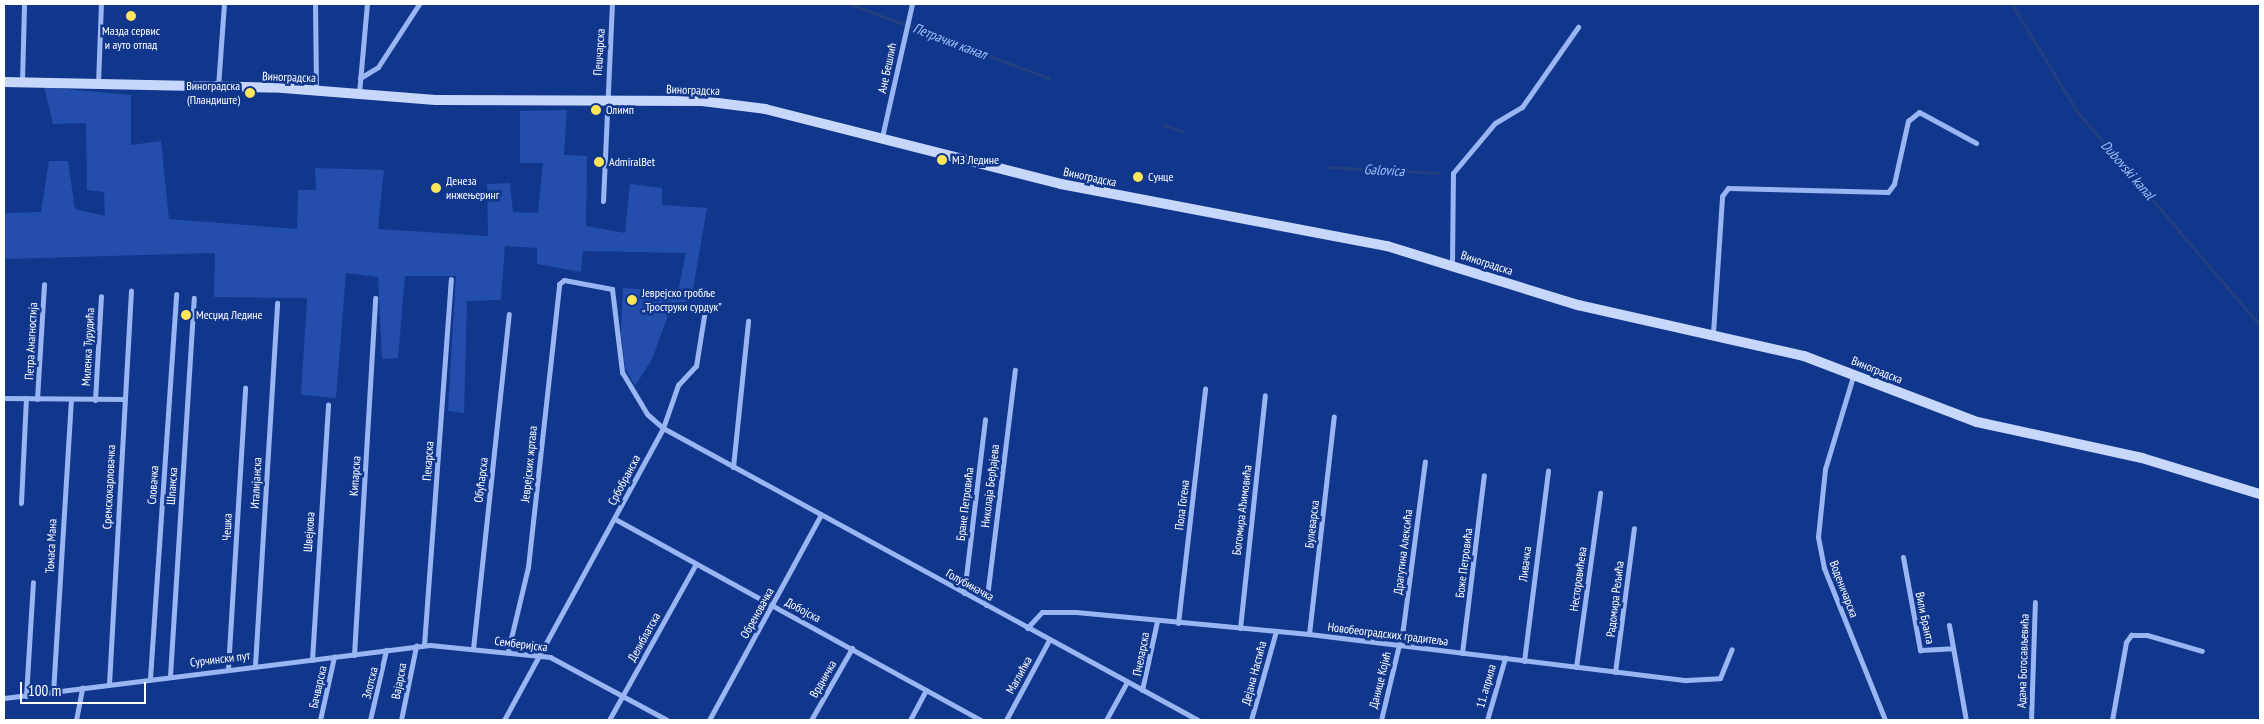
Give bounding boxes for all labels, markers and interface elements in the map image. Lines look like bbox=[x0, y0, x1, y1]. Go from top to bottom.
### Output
marker: Мазда сервис и ауто отпад bbox=[125, 10, 137, 22]
water label: Петрачки канал bbox=[911, 19, 989, 63]
place label: Мазда сервис и ауто отпад bbox=[102, 24, 160, 52]
street label: Пешчарска bbox=[590, 28, 608, 76]
street label: Ане Бешлић bbox=[875, 41, 899, 95]
street label: Виноградска bbox=[262, 69, 316, 85]
place label: Виноградска (Пландиште) bbox=[186, 79, 240, 107]
street label: Виноградска bbox=[666, 82, 720, 98]
marker: Виноградска (Пландиште) bbox=[244, 87, 256, 99]
place label: Олимп bbox=[606, 103, 634, 117]
marker: Олимп bbox=[590, 104, 602, 116]
water label: Dubovski kanal bbox=[2098, 137, 2158, 203]
place label: МЗ Ледине bbox=[952, 153, 999, 167]
marker: МЗ Ледине bbox=[936, 154, 948, 166]
place label: AdmiralBet bbox=[609, 155, 655, 169]
marker: AdmiralBet bbox=[593, 156, 605, 168]
water label: Galovica bbox=[1363, 161, 1405, 179]
street label: Виноградска bbox=[1062, 164, 1118, 190]
place label: Сунце bbox=[1148, 170, 1173, 184]
marker: Сунце bbox=[1132, 171, 1144, 183]
place label: Денеза инжењеринг bbox=[446, 174, 499, 202]
marker: Денеза инжењеринг bbox=[430, 182, 442, 194]
street label: Виноградска bbox=[1459, 248, 1515, 278]
place label: Јеврејско гробље „Троструки сурдук” bbox=[642, 286, 722, 314]
marker: Јеврејско гробље „Троструки сурдук” bbox=[626, 294, 638, 306]
street label: Петра Анагностија bbox=[22, 302, 40, 380]
street label: Миленка Турудића bbox=[79, 307, 97, 387]
place label: Месџид Ледине bbox=[196, 308, 263, 322]
marker: Месџид Ледине bbox=[180, 309, 192, 321]
street label: Виноградска bbox=[1849, 353, 1905, 387]
street label: Јеврејских жртава bbox=[518, 425, 540, 503]
street label: Пекарска bbox=[419, 441, 437, 481]
street label: Сремскокарловачка bbox=[100, 444, 118, 530]
street label: Николаја Берђајева bbox=[978, 444, 1002, 528]
street label: Србобранска bbox=[605, 452, 643, 508]
street label: Кипарска bbox=[346, 456, 364, 496]
street label: Италијанска bbox=[247, 457, 265, 509]
street label: Обућарска bbox=[471, 457, 491, 503]
street label: Богомира Аћимовића bbox=[1229, 464, 1255, 556]
street label: Словачка bbox=[144, 465, 162, 505]
street label: Бране Петровића bbox=[953, 466, 977, 542]
street label: Шпанска bbox=[164, 467, 180, 505]
street label: Пола Гогена bbox=[1172, 479, 1192, 531]
street label: Булеварска bbox=[1302, 499, 1322, 549]
street label: Драгутина Алексића bbox=[1391, 508, 1415, 596]
street label: Швејкова bbox=[300, 511, 318, 553]
street label: Чешка bbox=[219, 513, 235, 541]
street label: Томаса Мана bbox=[42, 518, 60, 574]
street label: Боже Петровића bbox=[1453, 527, 1475, 599]
street label: Ливачка bbox=[1516, 546, 1534, 582]
street label: Несторовићева bbox=[1566, 546, 1590, 612]
street label: Воденичарска bbox=[1827, 558, 1861, 620]
street label: Радомира Рељића bbox=[1603, 560, 1627, 638]
street label: Голубиначка bbox=[944, 566, 996, 604]
street label: Обреновачка bbox=[737, 585, 777, 641]
street label: Вили Бранта bbox=[1912, 591, 1938, 645]
street label: Добојска bbox=[783, 595, 823, 625]
street label: Делиблатска bbox=[625, 610, 663, 664]
street label: Адама Богосављевића bbox=[2014, 614, 2032, 708]
street label: Новобеоградских градитеља bbox=[1327, 619, 1449, 649]
street label: Пчеларска bbox=[1130, 631, 1152, 677]
street label: Семберијска bbox=[494, 634, 548, 654]
street label: Дејана Настића bbox=[1239, 639, 1269, 707]
street label: Сурчински пут bbox=[189, 648, 251, 670]
street label: Данице Којић bbox=[1366, 650, 1394, 710]
street label: Маглићка bbox=[1003, 654, 1035, 696]
street label: Врдничка bbox=[807, 658, 839, 700]
street label: Вајарска bbox=[388, 662, 410, 700]
street label: 11. априла bbox=[1473, 662, 1499, 710]
street label: Бачварска bbox=[306, 664, 330, 710]
street label: Злотска bbox=[359, 665, 381, 701]
scale bar bbox=[22, 672, 149, 704]
text: 100 m bbox=[28, 681, 61, 700]

